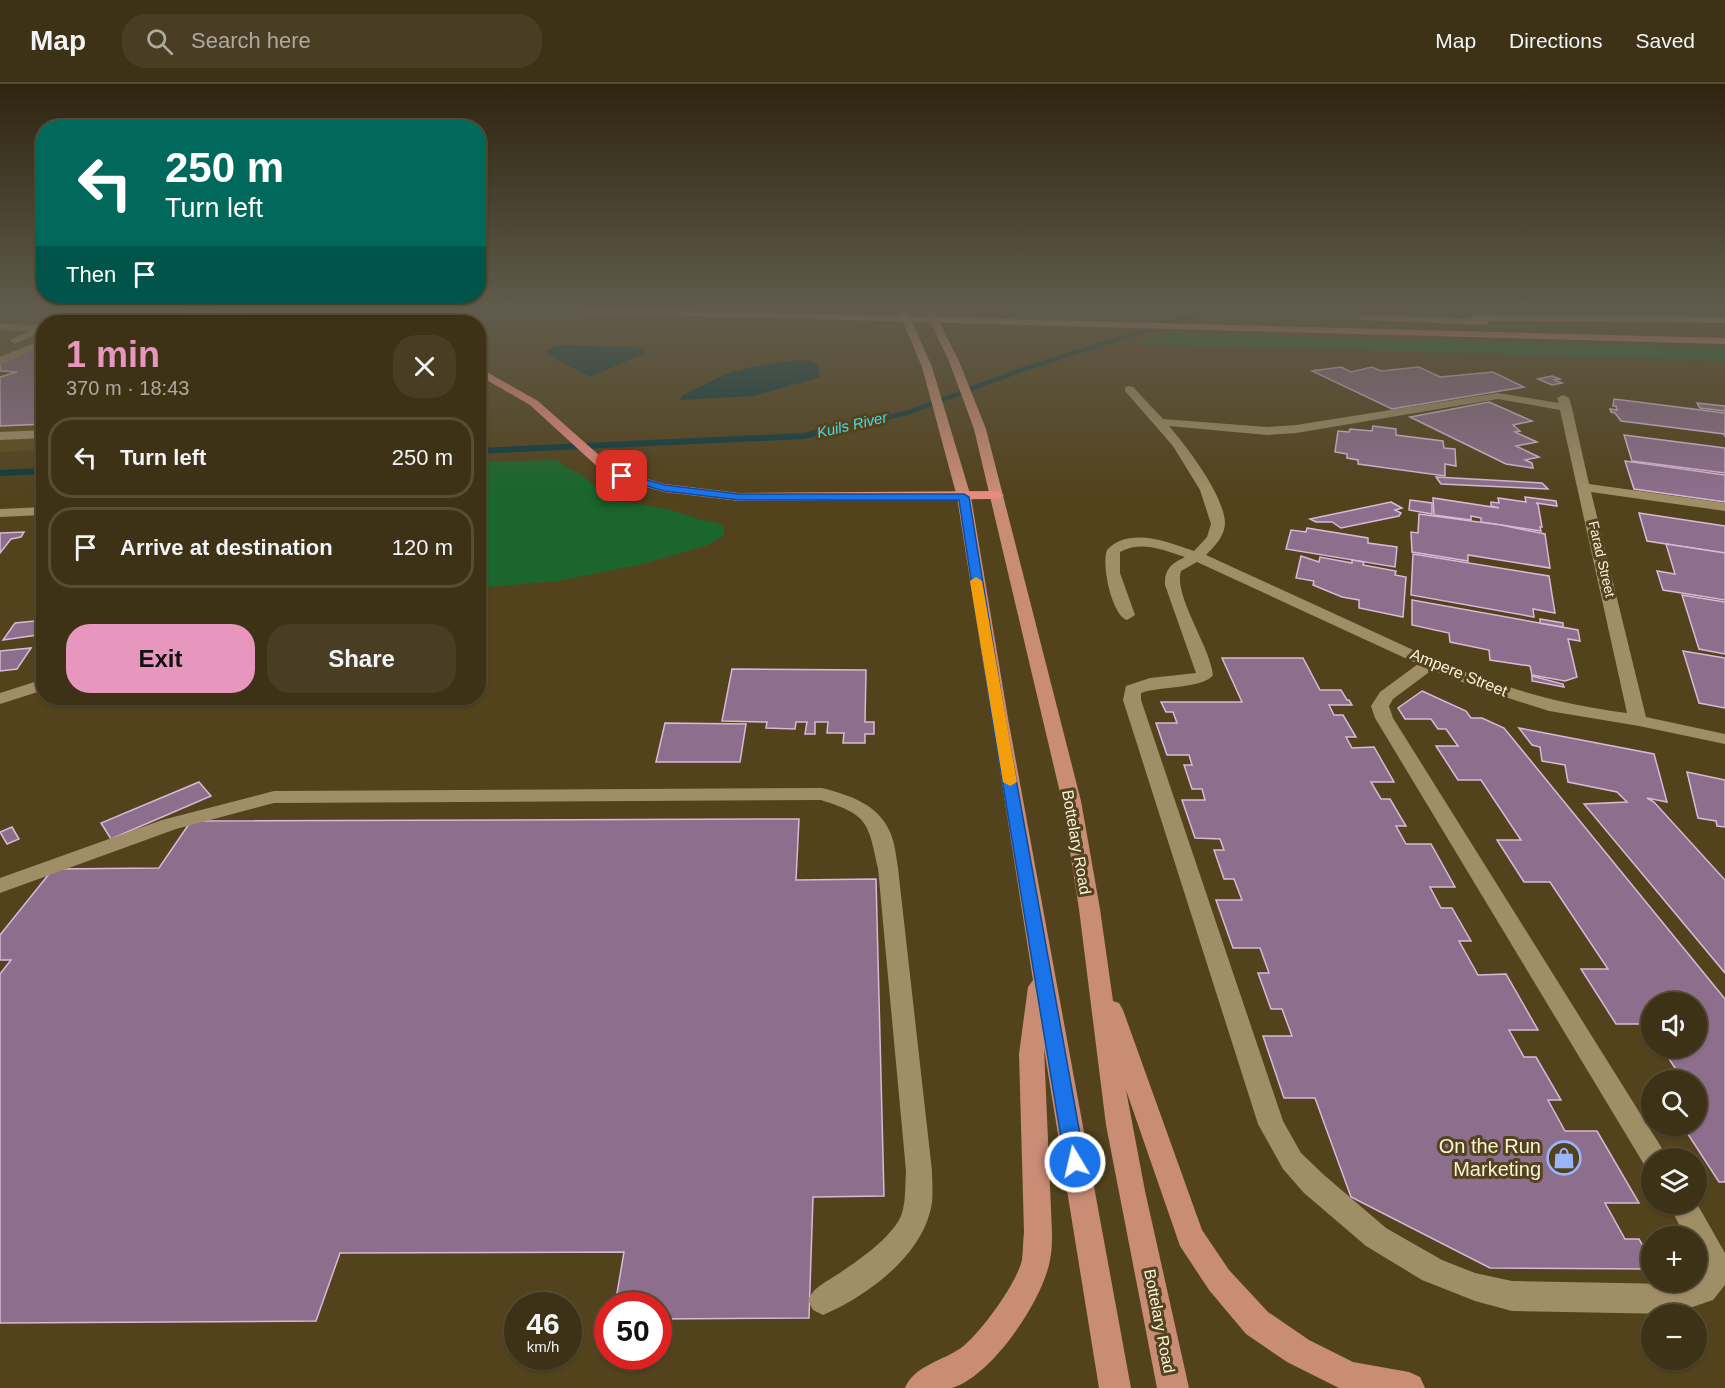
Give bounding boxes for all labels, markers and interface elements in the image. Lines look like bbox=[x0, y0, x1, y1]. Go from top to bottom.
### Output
search box bbox=[122, 14, 542, 68]
text: Map bbox=[30, 25, 86, 56]
icon: search bbox=[143, 25, 176, 58]
text: Search here bbox=[191, 28, 311, 53]
text: Map bbox=[1435, 29, 1476, 52]
text: Directions bbox=[1509, 29, 1602, 52]
text: Saved bbox=[1635, 29, 1695, 52]
icon: left bbox=[66, 144, 144, 222]
text: 250 m bbox=[165, 144, 284, 191]
text: Turn left bbox=[165, 193, 263, 223]
icon: arrive bbox=[128, 258, 161, 291]
text: Then bbox=[66, 262, 116, 287]
text: 1 min bbox=[66, 334, 160, 375]
button: close bbox=[393, 335, 456, 398]
text: 370 m · 18:43 bbox=[66, 377, 189, 399]
water label: Kuils River bbox=[815, 408, 890, 441]
icon: left bbox=[69, 441, 102, 474]
text: Turn left bbox=[120, 445, 206, 470]
text: 250 m bbox=[392, 445, 453, 470]
pin bbox=[596, 450, 647, 501]
icon: arrive bbox=[605, 459, 638, 492]
street label: Farad Street bbox=[1585, 519, 1619, 599]
icon: arrive bbox=[69, 531, 102, 564]
text: Arrive at destination bbox=[120, 535, 333, 560]
text: 120 m bbox=[392, 535, 453, 560]
button: Exit bbox=[66, 624, 255, 693]
button: Share bbox=[267, 624, 456, 693]
street label: Ampere Street bbox=[1408, 645, 1510, 700]
street label: Bottelary Road bbox=[1059, 788, 1094, 896]
map controls bbox=[1641, 992, 1707, 1370]
button: sound bbox=[1641, 992, 1707, 1058]
button: search bbox=[1641, 1070, 1707, 1136]
position arrow bbox=[1043, 1130, 1107, 1194]
place label: On the Run Marketing bbox=[1439, 1135, 1541, 1180]
shop icon: On the Run Marketing bbox=[1546, 1140, 1582, 1176]
button: layers bbox=[1641, 1148, 1707, 1214]
button: + bbox=[1641, 1226, 1707, 1292]
street label: Bottelary Road bbox=[1141, 1268, 1178, 1375]
speed limit sign: 50 bbox=[594, 1292, 672, 1370]
button: − bbox=[1641, 1304, 1707, 1370]
text: 46 bbox=[526, 1307, 560, 1340]
text: km/h bbox=[527, 1338, 559, 1355]

